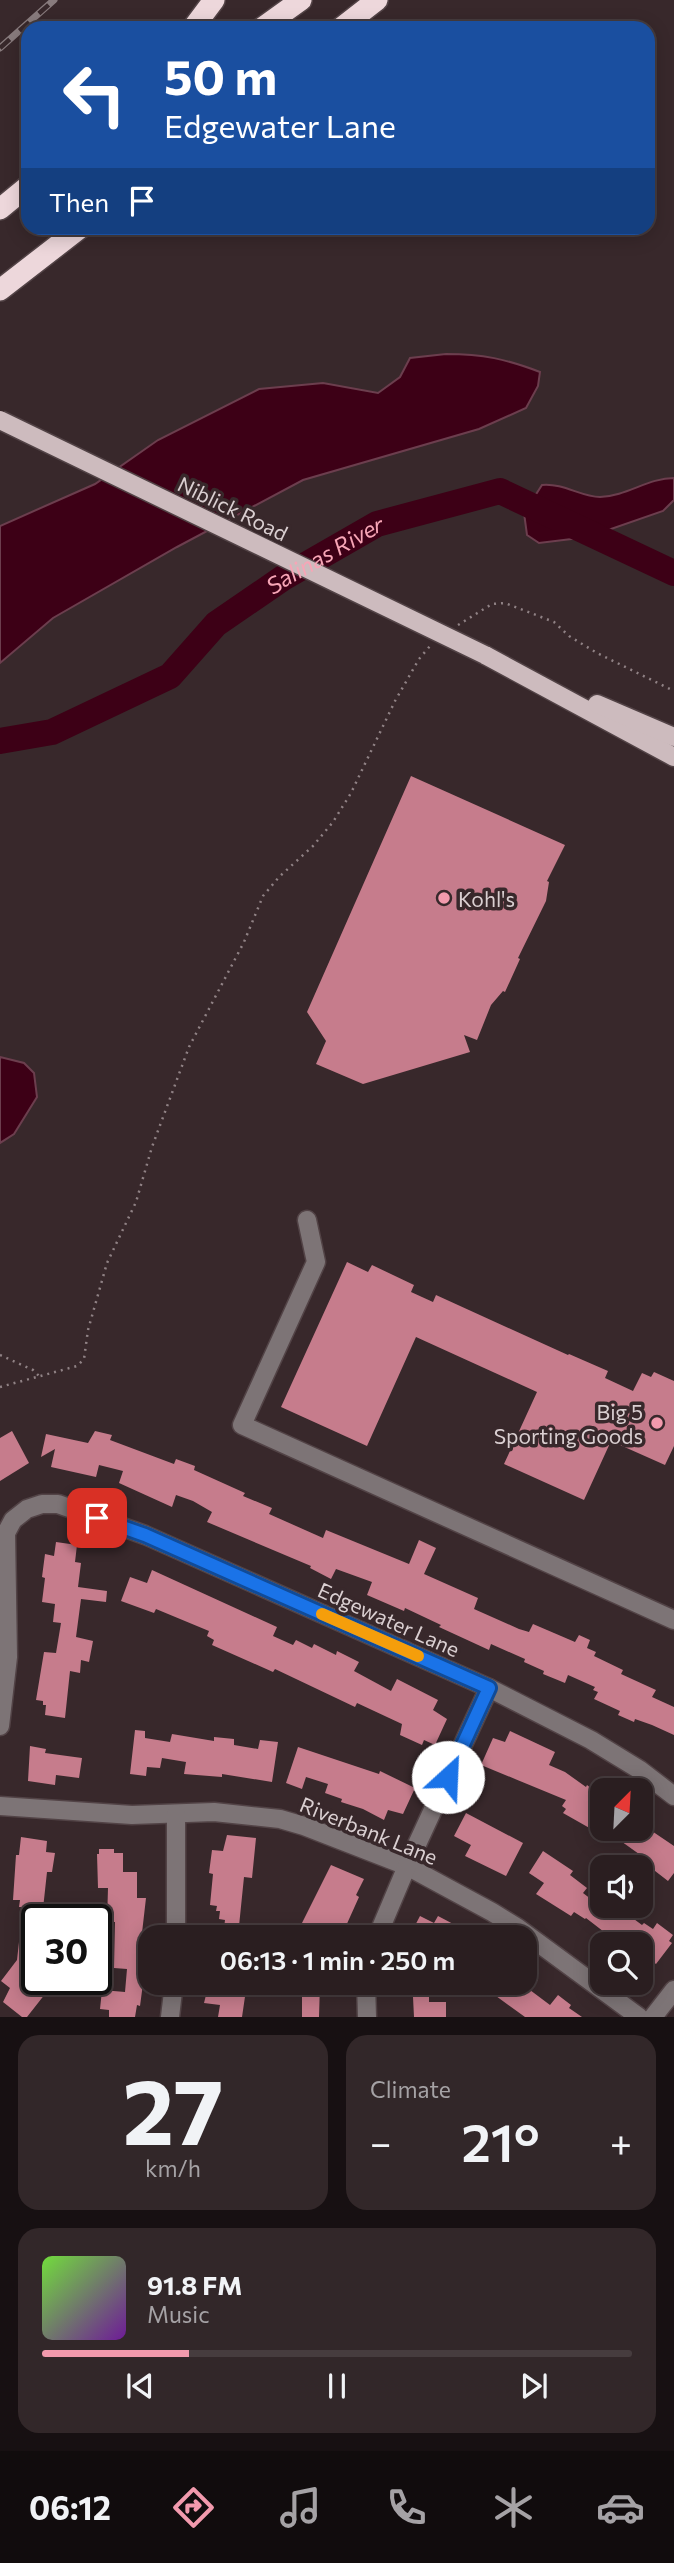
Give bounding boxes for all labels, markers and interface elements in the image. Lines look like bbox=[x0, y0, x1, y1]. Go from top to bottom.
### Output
text: 50 m bbox=[164, 45, 277, 105]
icon: left bbox=[49, 49, 140, 140]
text: Edgewater Lane bbox=[164, 105, 396, 145]
icon: arrive bbox=[123, 182, 161, 220]
text: Then bbox=[49, 186, 109, 217]
street label: Niblick Road bbox=[174, 471, 292, 545]
water label: Salinas River bbox=[260, 509, 387, 600]
place label: Kohl's bbox=[458, 886, 515, 911]
marker: Kohl's bbox=[436, 890, 452, 906]
place label: Big 5 Sporting Goods bbox=[494, 1399, 643, 1448]
marker: Big 5 Sporting Goods bbox=[649, 1415, 665, 1431]
pin bbox=[67, 1488, 127, 1548]
icon: arrive bbox=[78, 1499, 116, 1537]
street label: Edgewater Lane bbox=[314, 1577, 464, 1661]
position arrow bbox=[411, 1740, 485, 1814]
north arrow bbox=[590, 1778, 653, 1841]
map controls bbox=[590, 1778, 653, 1995]
street label: Riverbank Lane bbox=[296, 1791, 442, 1869]
button: sound bbox=[590, 1855, 653, 1918]
speed limit sign: 30 bbox=[21, 1904, 112, 1995]
button: search bbox=[590, 1932, 653, 1995]
text: 06:13 · 1 min · 250 m bbox=[220, 1944, 455, 1975]
text: 27 bbox=[122, 2052, 224, 2164]
text: Climate bbox=[370, 2075, 451, 2103]
text: 21° bbox=[461, 2109, 540, 2173]
text: − bbox=[370, 2118, 392, 2165]
text: + bbox=[610, 2118, 632, 2165]
text: km/h bbox=[145, 2154, 201, 2182]
text: 91.8 FM bbox=[147, 2269, 242, 2300]
text: Music bbox=[147, 2300, 210, 2328]
icon: previous bbox=[121, 2367, 159, 2405]
icon: pause bbox=[318, 2367, 356, 2405]
icon: next bbox=[515, 2367, 553, 2405]
icon: directions bbox=[169, 2483, 218, 2532]
icon: music bbox=[276, 2483, 325, 2532]
icon: phone bbox=[382, 2483, 431, 2532]
icon: climate bbox=[489, 2483, 538, 2532]
icon: car bbox=[596, 2483, 645, 2532]
text: 06:12 bbox=[29, 2487, 111, 2527]

